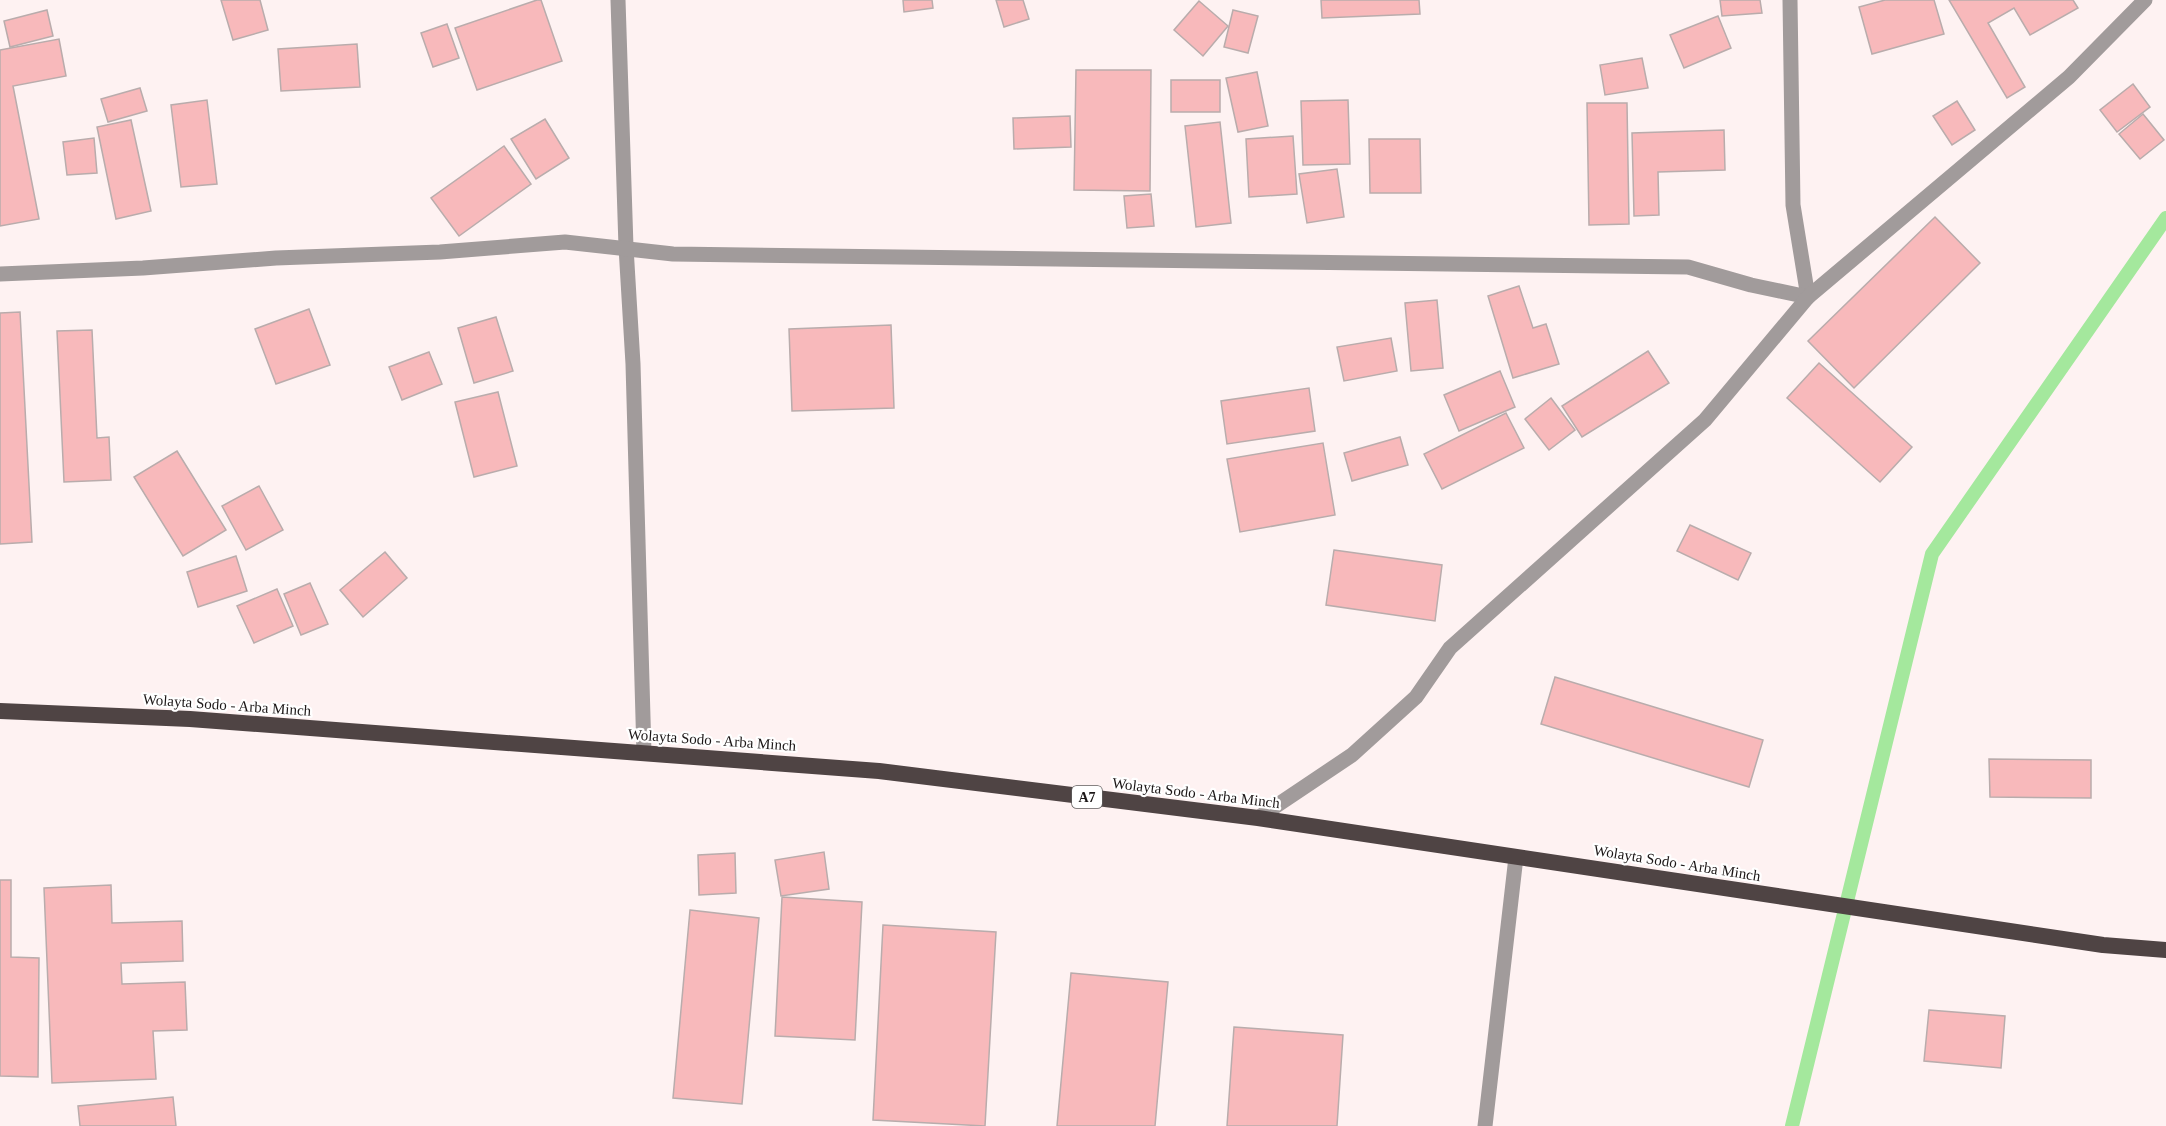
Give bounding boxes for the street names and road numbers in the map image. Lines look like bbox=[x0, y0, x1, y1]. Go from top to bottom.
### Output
street label: Wolayta Sodo - Arba Minch bbox=[142, 691, 312, 719]
street label: Wolayta Sodo - Arba Minch bbox=[627, 726, 797, 754]
street label: Wolayta Sodo - Arba Minch bbox=[1111, 775, 1281, 811]
road number: A7 bbox=[1072, 786, 1102, 808]
street label: Wolayta Sodo - Arba Minch bbox=[1592, 842, 1762, 884]

